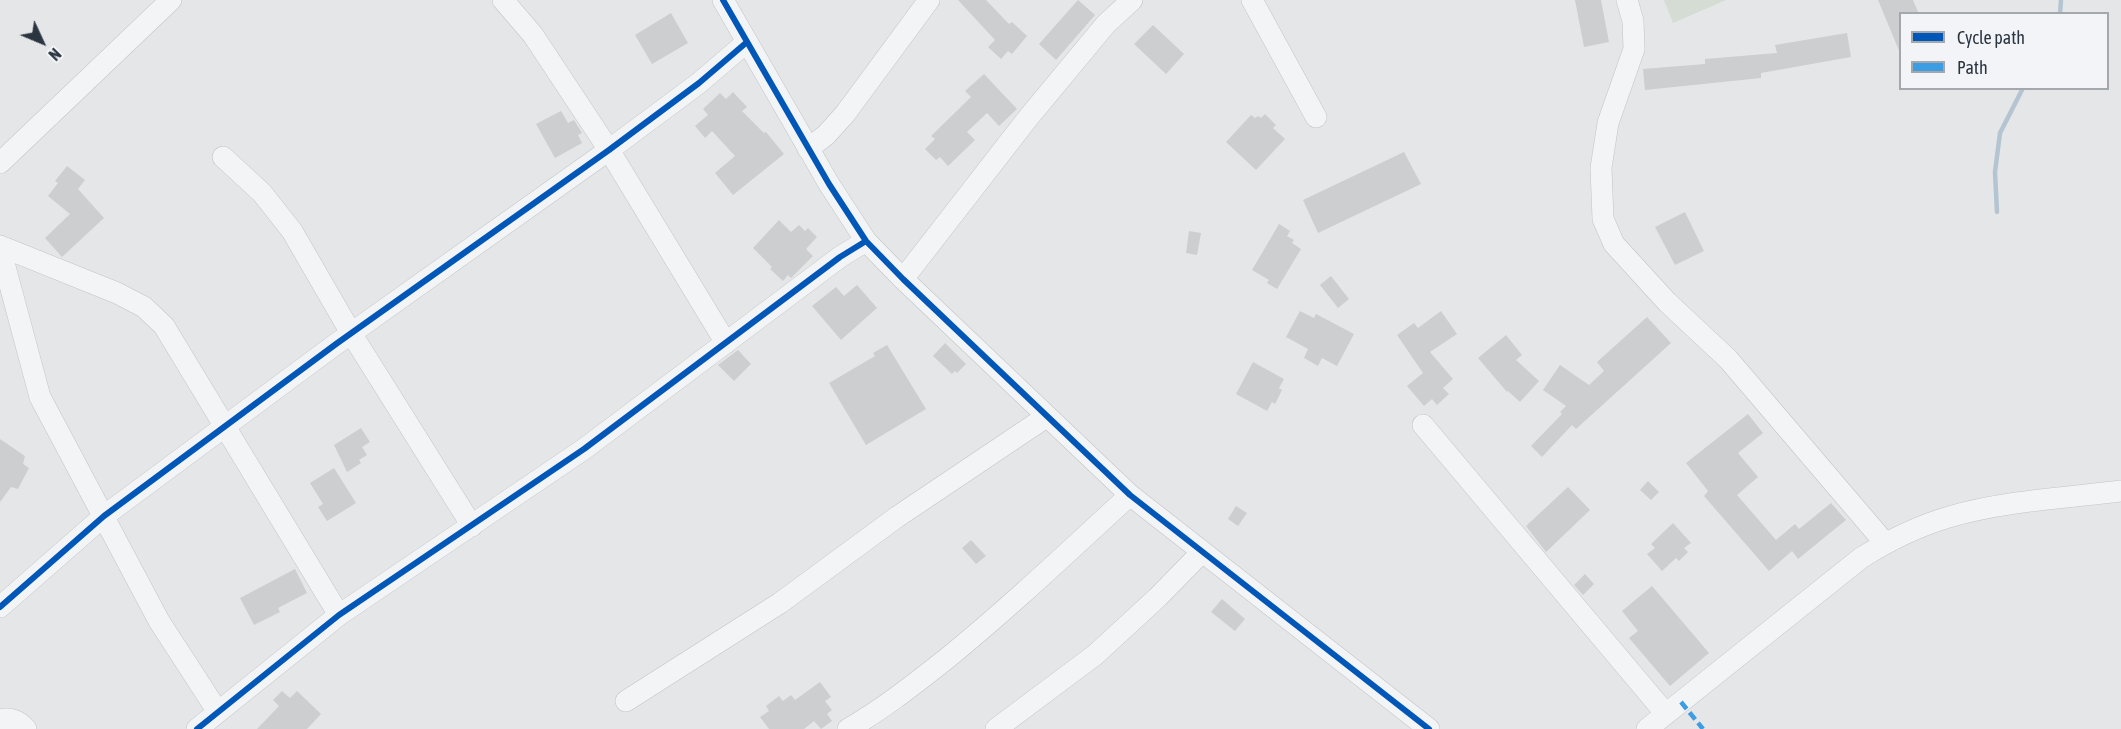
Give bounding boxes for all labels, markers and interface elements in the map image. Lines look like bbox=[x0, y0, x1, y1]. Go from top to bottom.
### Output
north arrow bbox=[12, 12, 72, 72]
legend bbox=[1899, 12, 2109, 90]
text: Cycle path bbox=[1957, 27, 2025, 48]
text: N bbox=[45, 45, 65, 64]
text: Path bbox=[1957, 57, 1988, 78]

